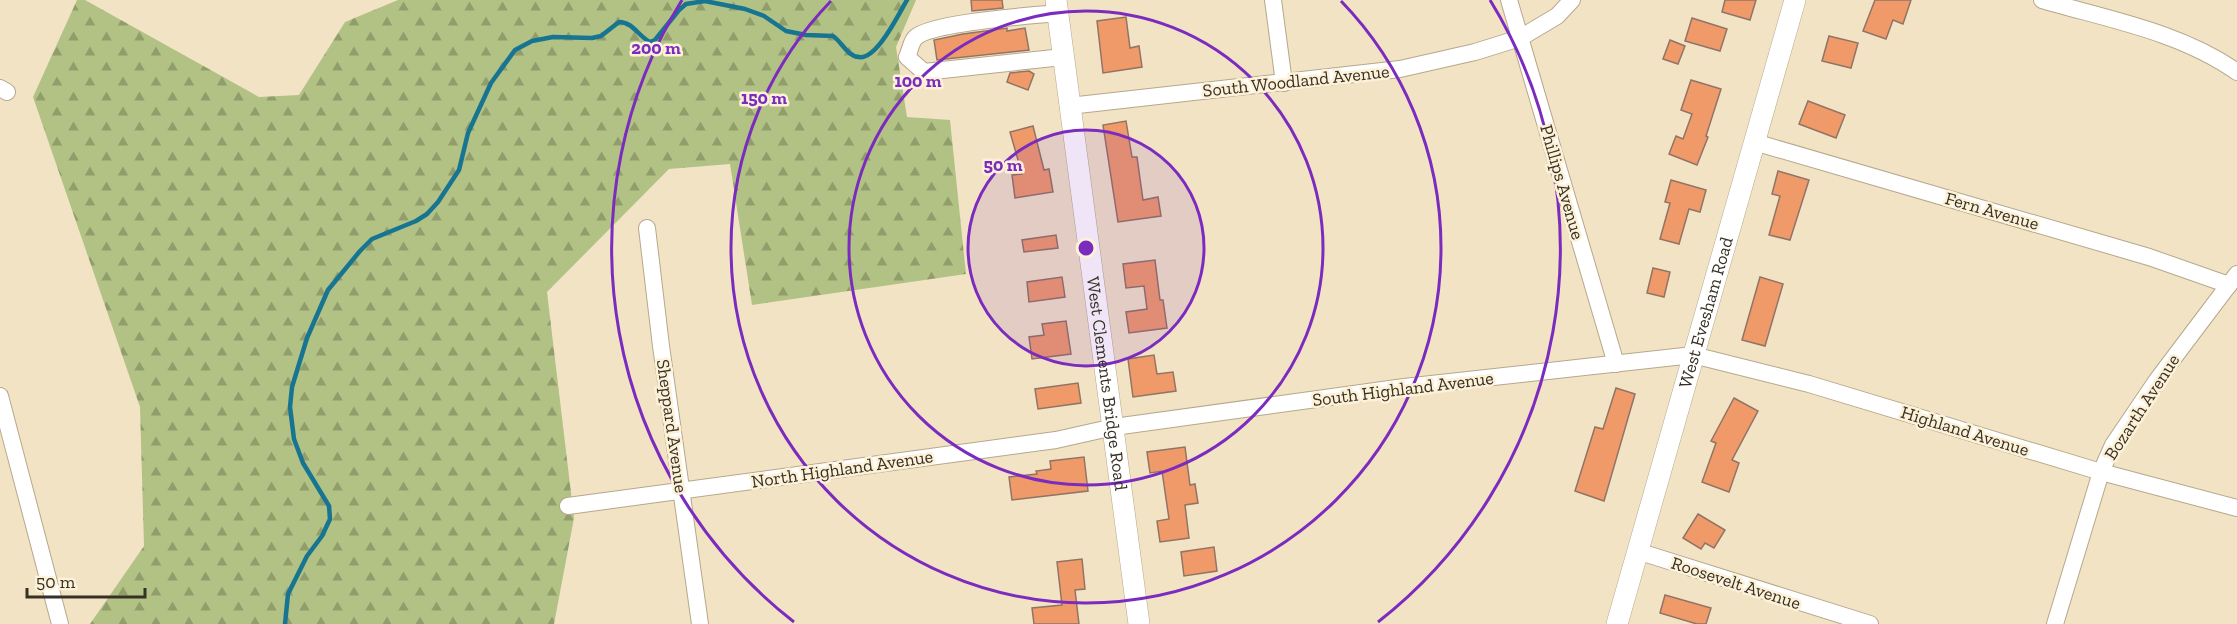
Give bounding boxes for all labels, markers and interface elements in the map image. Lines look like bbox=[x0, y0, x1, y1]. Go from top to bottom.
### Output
text: 200 m bbox=[631, 37, 681, 59]
street label: South Woodland Avenue bbox=[1202, 60, 1390, 102]
text: 100 m bbox=[894, 70, 942, 92]
text: 150 m bbox=[741, 87, 787, 109]
street label: Phillips Avenue bbox=[1535, 122, 1589, 242]
text: 50 m bbox=[984, 154, 1023, 176]
street label: Fern Avenue bbox=[1943, 187, 2041, 235]
street label: West Evesham Road bbox=[1674, 234, 1738, 390]
centre of rings bbox=[1076, 238, 1096, 258]
street label: West Clements Bridge Road bbox=[1082, 275, 1132, 492]
street label: Bozarth Avenue bbox=[2100, 350, 2184, 464]
street label: Sheppard Avenue bbox=[652, 358, 692, 494]
street label: South Highland Avenue bbox=[1311, 367, 1495, 411]
street label: Highland Avenue bbox=[1898, 401, 2032, 461]
street label: North Highland Avenue bbox=[750, 445, 934, 493]
street label: Roosevelt Avenue bbox=[1669, 552, 1803, 614]
scale bar bbox=[27, 561, 146, 599]
text: 50 m bbox=[36, 571, 76, 593]

